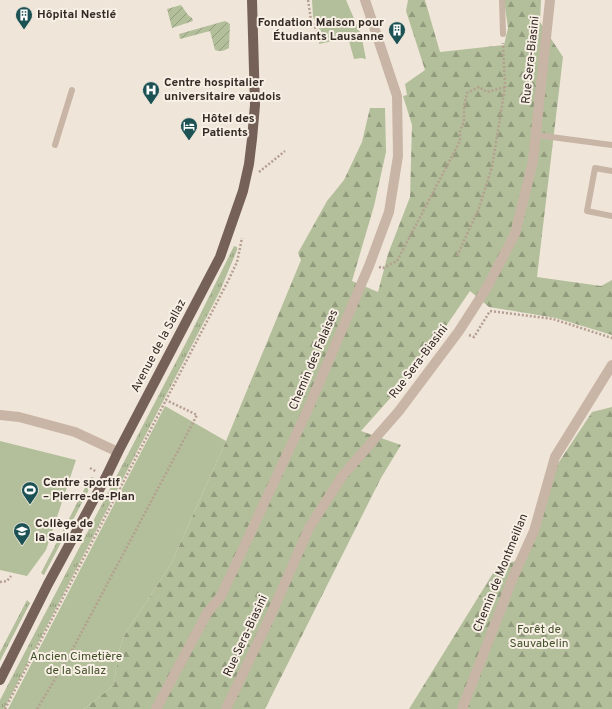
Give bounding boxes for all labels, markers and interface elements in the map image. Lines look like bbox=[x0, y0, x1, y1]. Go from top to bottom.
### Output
building icon: Hôpital Nestlé bbox=[14, 5, 34, 30]
place label: Hôpital Nestlé bbox=[37, 7, 117, 23]
place label: Fondation Maison pour Étudiants Lausanne bbox=[258, 15, 384, 45]
street label: Rue Sera-Biasini bbox=[518, 15, 544, 105]
building icon: Fondation Maison pour Étudiants Lausanne bbox=[387, 20, 407, 45]
place label: Centre hospitalier universitaire vaudois bbox=[164, 75, 281, 105]
hospital icon: Centre hospitalier universitaire vaudois bbox=[141, 80, 161, 105]
place label: Hôtel des Patients bbox=[202, 111, 255, 141]
hotel icon: Hôtel des Patients bbox=[179, 116, 199, 141]
street label: Avenue de la Sallaz bbox=[128, 297, 190, 395]
street label: Chemin des Falaises bbox=[286, 307, 342, 413]
street label: Rue Sera-Biasini bbox=[386, 322, 452, 402]
place label: Centre sportif – Pierre-de-Plan bbox=[43, 475, 135, 505]
sports icon: Centre sportif – Pierre-de-Plan bbox=[20, 480, 40, 505]
street label: Chemin de Montmeillan bbox=[470, 511, 532, 635]
place label: Collège de la Sallaz bbox=[35, 516, 94, 546]
school or university icon: Collège de la Sallaz bbox=[12, 521, 32, 546]
street label: Rue Sera-Biasini bbox=[220, 593, 272, 679]
park label: Forêt de Sauvabelin bbox=[510, 622, 568, 652]
park label: Ancien Cimetière de la Sallaz bbox=[30, 649, 122, 679]

